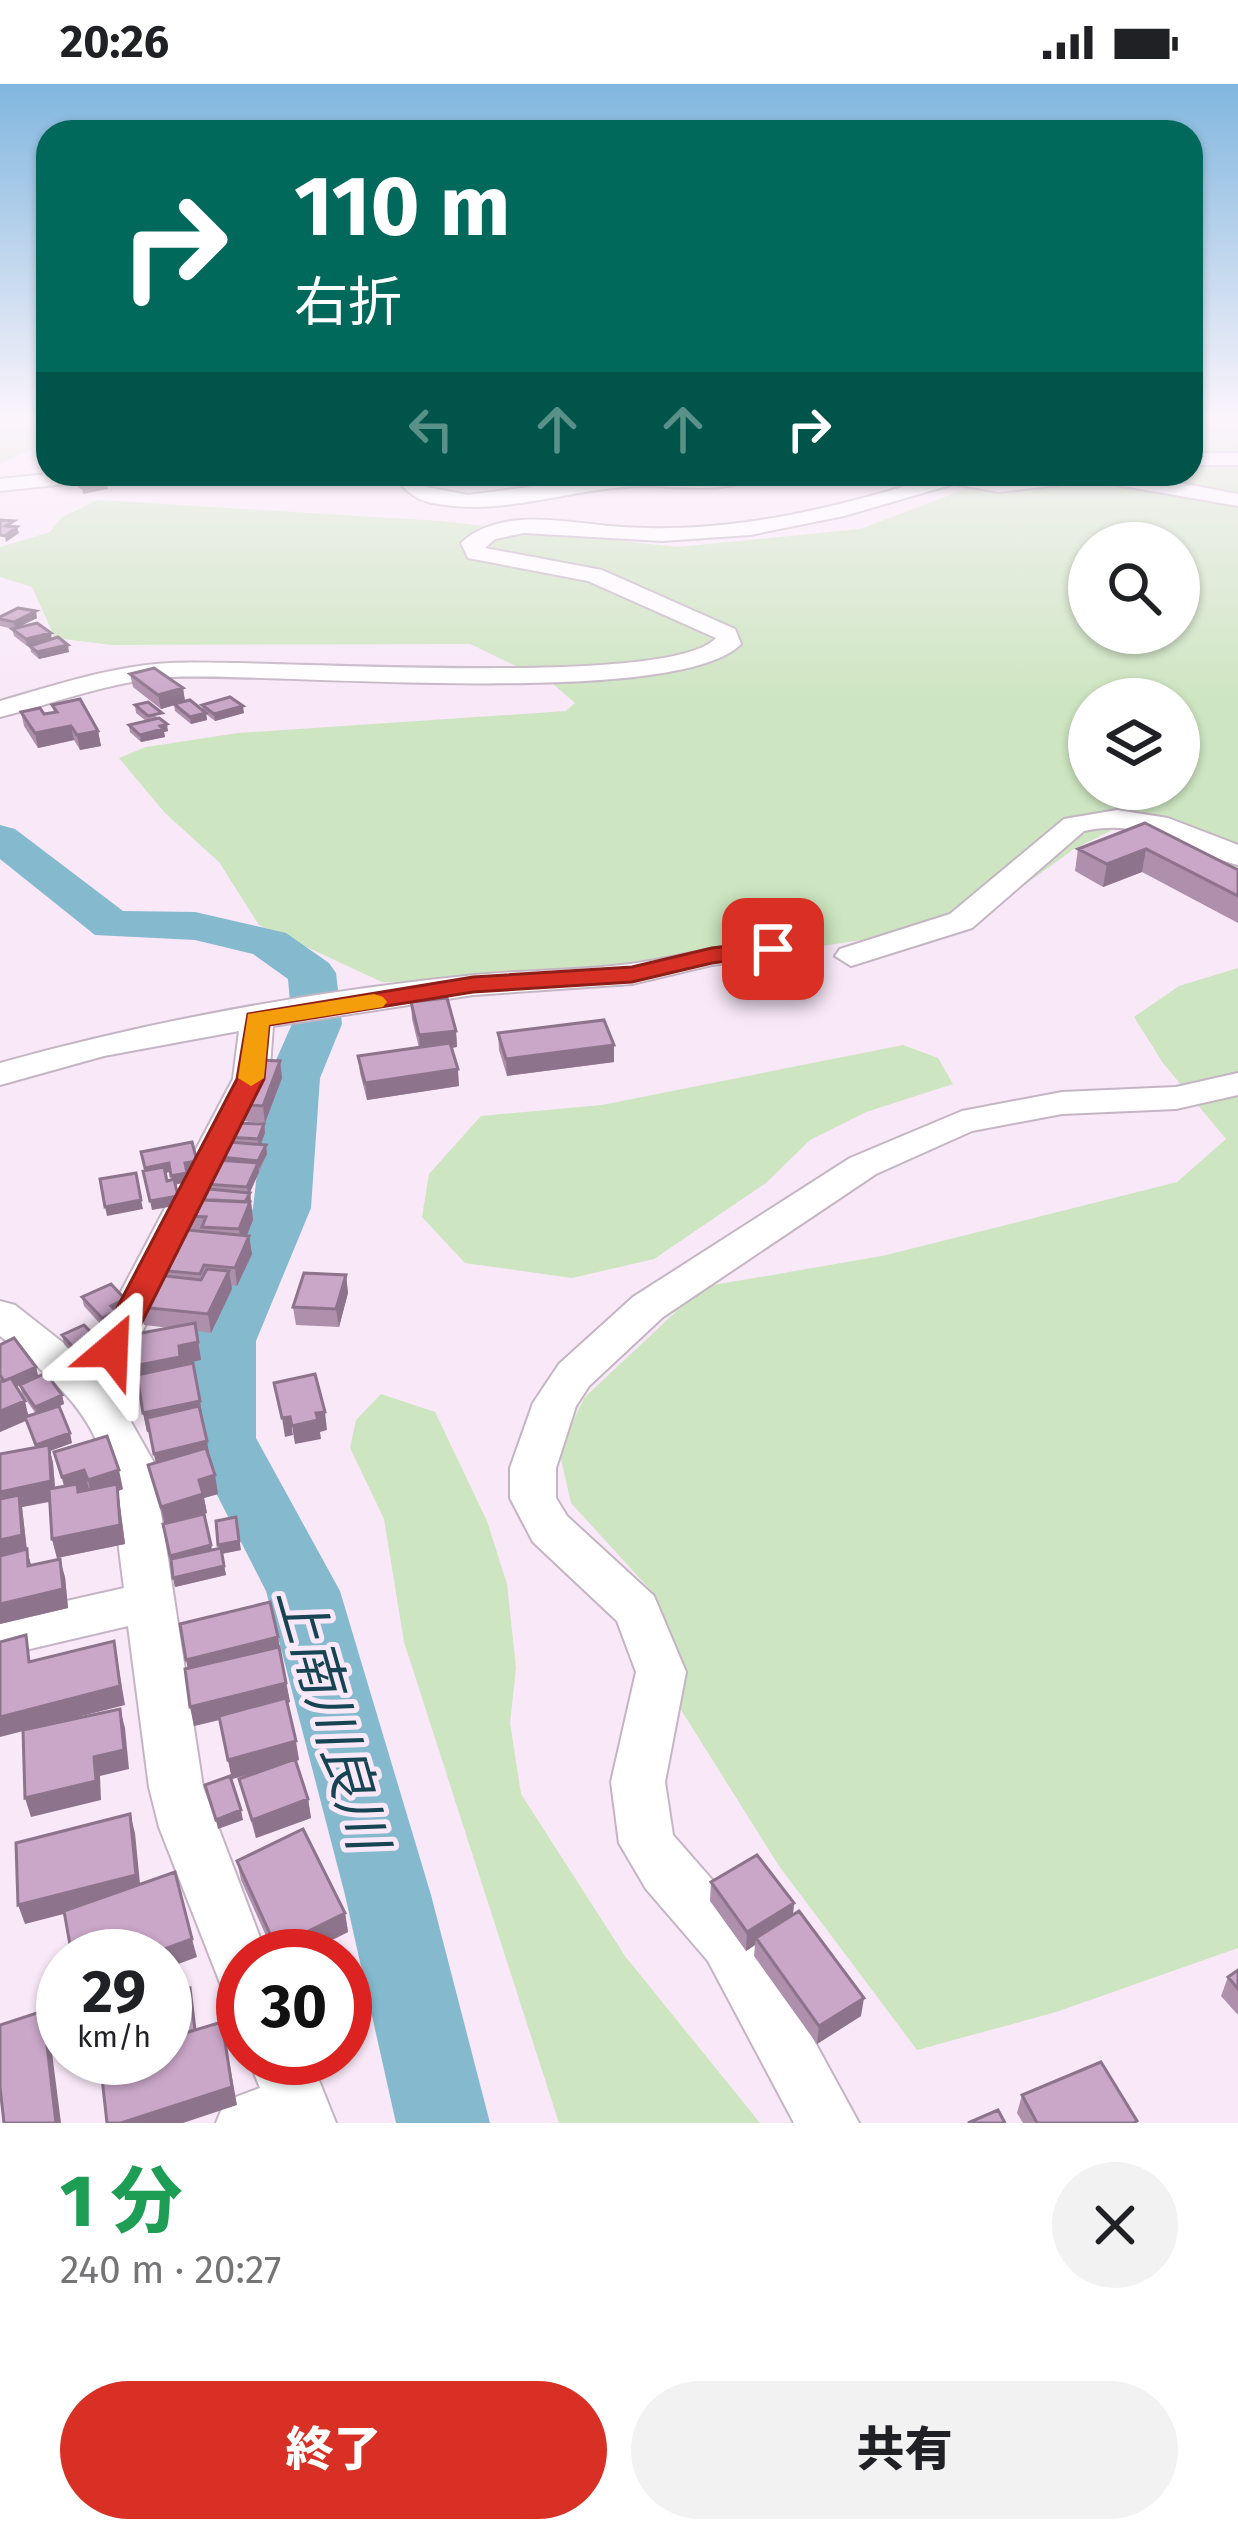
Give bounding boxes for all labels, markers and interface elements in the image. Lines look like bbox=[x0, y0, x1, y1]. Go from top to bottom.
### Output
text: 20:26 bbox=[60, 15, 169, 69]
text: 110 m bbox=[294, 156, 510, 257]
icon: right bbox=[96, 168, 252, 324]
text: 右折 bbox=[294, 271, 402, 335]
icon: left bbox=[398, 396, 464, 462]
icon: ahead bbox=[524, 396, 590, 462]
icon: ahead bbox=[650, 396, 716, 462]
icon: right bbox=[776, 396, 842, 462]
map controls bbox=[1068, 522, 1200, 810]
button: search bbox=[1068, 522, 1200, 654]
button: layers bbox=[1068, 678, 1200, 810]
pin bbox=[722, 898, 824, 1000]
icon: arrive bbox=[740, 916, 806, 982]
position arrow bbox=[49, 1287, 175, 1413]
water label: 上南川良川 bbox=[264, 1580, 401, 1862]
speed limit sign: 30 bbox=[216, 1929, 372, 2085]
text: 29 bbox=[82, 1956, 146, 2028]
text: km/h bbox=[77, 2019, 151, 2055]
text: 1 分 bbox=[60, 2159, 182, 2245]
button: close bbox=[1052, 2162, 1178, 2288]
text: 240 m · 20:27 bbox=[60, 2247, 281, 2293]
button: 終了 bbox=[60, 2381, 607, 2519]
button: 共有 bbox=[631, 2381, 1178, 2519]

